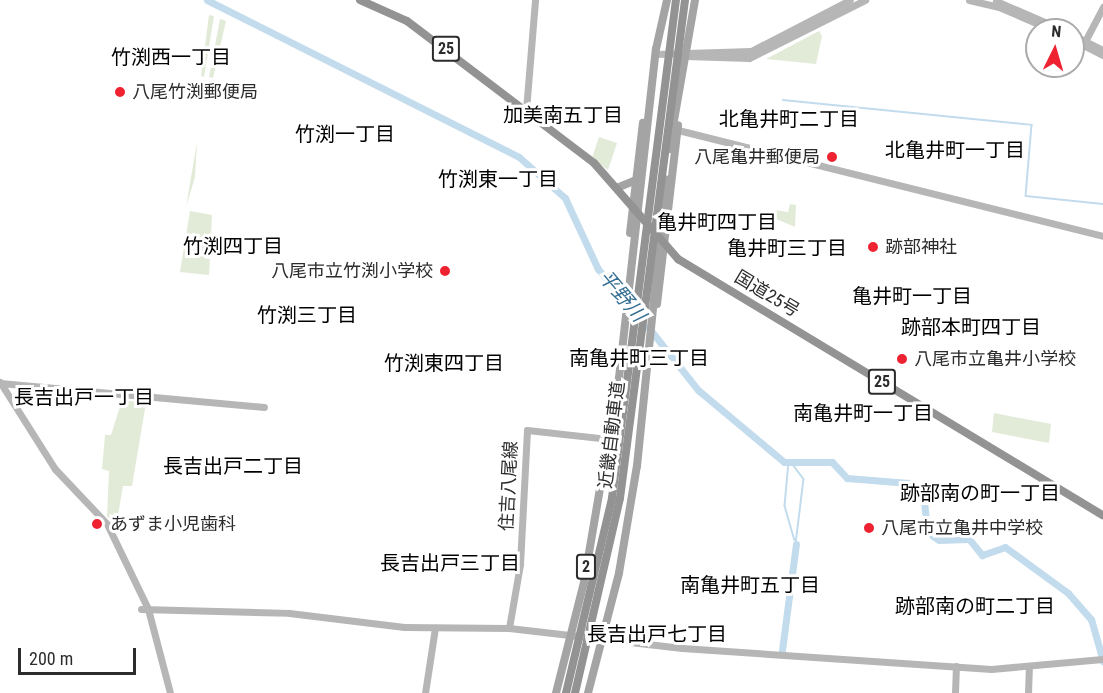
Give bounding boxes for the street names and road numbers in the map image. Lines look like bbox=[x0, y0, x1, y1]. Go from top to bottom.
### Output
road number: 25 bbox=[431, 36, 461, 62]
street label: 国道25号 bbox=[731, 266, 803, 322]
road number: 25 bbox=[867, 369, 897, 395]
street label: 近畿自動車道 bbox=[595, 380, 629, 490]
street label: 住吉八尾線 bbox=[496, 440, 522, 532]
road number: 2 bbox=[576, 554, 596, 580]

